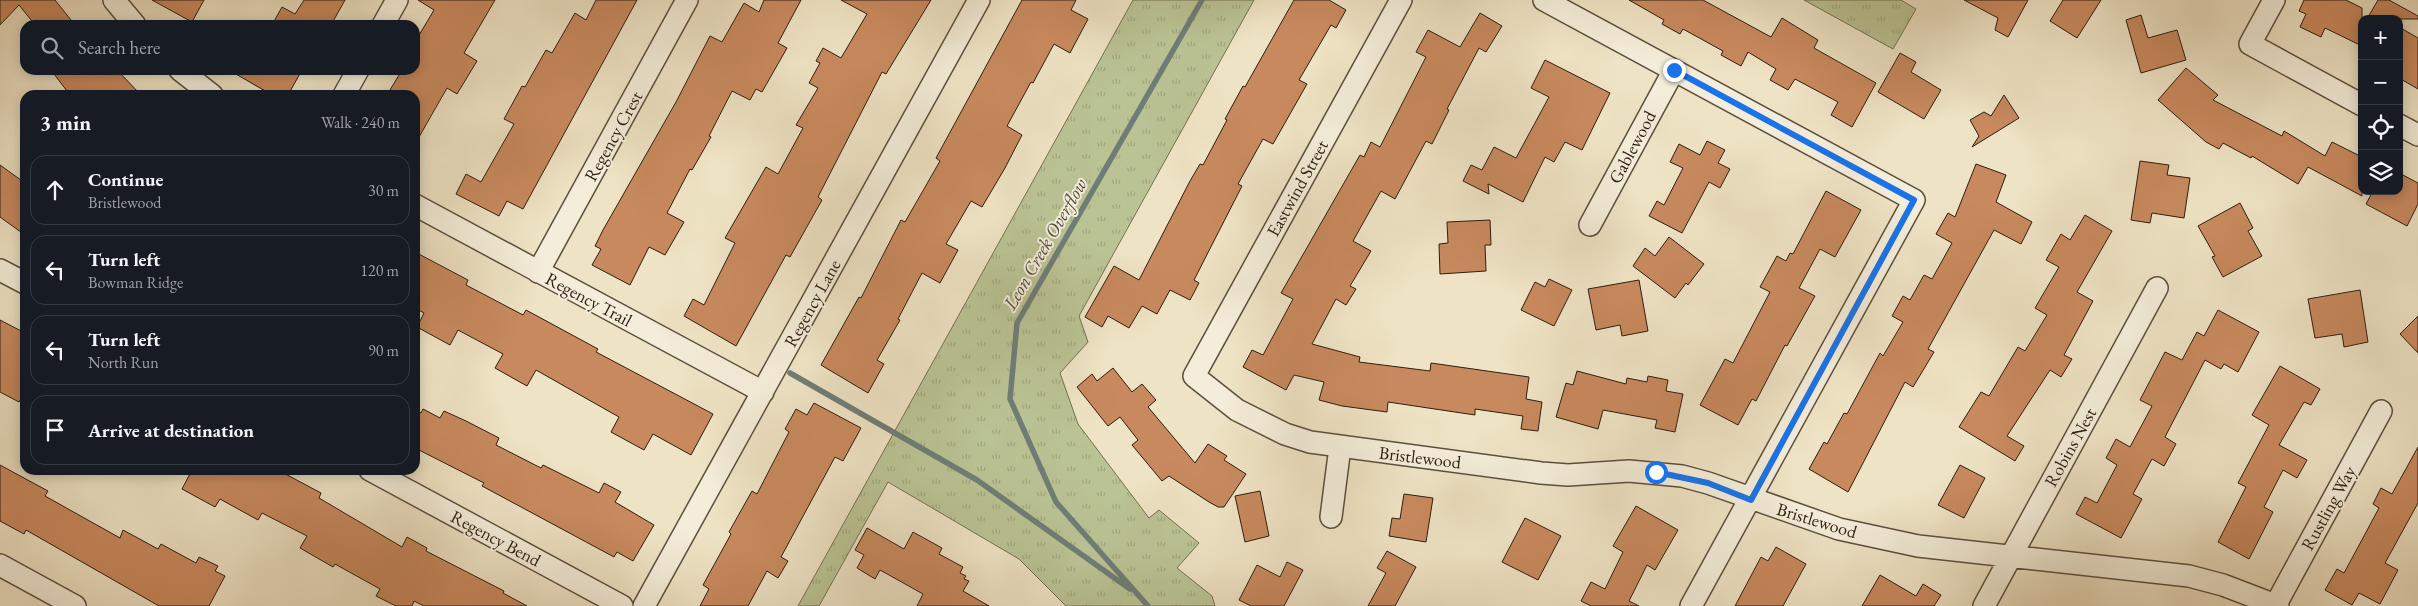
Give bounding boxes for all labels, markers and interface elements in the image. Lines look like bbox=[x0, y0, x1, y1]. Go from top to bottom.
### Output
map controls bbox=[2358, 15, 2403, 195]
button: + bbox=[2358, 15, 2403, 60]
search box bbox=[20, 20, 420, 75]
icon: search bbox=[38, 34, 66, 62]
text: Search here bbox=[78, 35, 160, 60]
route end bbox=[1663, 59, 1686, 82]
button: − bbox=[2358, 60, 2403, 105]
street label: Regency Crest bbox=[579, 86, 647, 185]
button: locate bbox=[2358, 105, 2403, 150]
street label: Gablewood bbox=[1603, 106, 1661, 187]
text: 3 min bbox=[40, 109, 91, 136]
text: Walk · 240 m bbox=[321, 112, 400, 133]
street label: Eastwind Street bbox=[1261, 135, 1333, 240]
button: layers bbox=[2358, 150, 2403, 195]
text: Continue bbox=[88, 167, 163, 192]
water label: Leon Creek Overflow bbox=[997, 174, 1093, 315]
icon: ahead bbox=[41, 176, 69, 204]
text: 30 m bbox=[368, 180, 399, 201]
text: Bristlewood bbox=[88, 192, 161, 213]
text: Turn left bbox=[88, 247, 160, 272]
street label: Regency Lane bbox=[778, 255, 846, 351]
icon: left bbox=[41, 256, 69, 284]
text: 120 m bbox=[360, 260, 399, 281]
street label: Regency Trail bbox=[542, 267, 636, 331]
text: Bowman Ridge bbox=[88, 272, 183, 293]
text: Turn left bbox=[88, 327, 160, 352]
icon: left bbox=[41, 336, 69, 364]
text: 90 m bbox=[368, 340, 399, 361]
text: North Run bbox=[88, 352, 159, 373]
street label: Robins Nest bbox=[2039, 403, 2101, 491]
icon: arrive bbox=[41, 416, 69, 444]
text: Arrive at destination bbox=[88, 418, 254, 443]
street label: Bristlewood bbox=[1378, 441, 1463, 474]
route start bbox=[1645, 461, 1668, 484]
street label: Rustling Way bbox=[2295, 462, 2361, 554]
street label: Bristlewood bbox=[1774, 497, 1861, 543]
street label: Regency Bend bbox=[447, 505, 546, 572]

